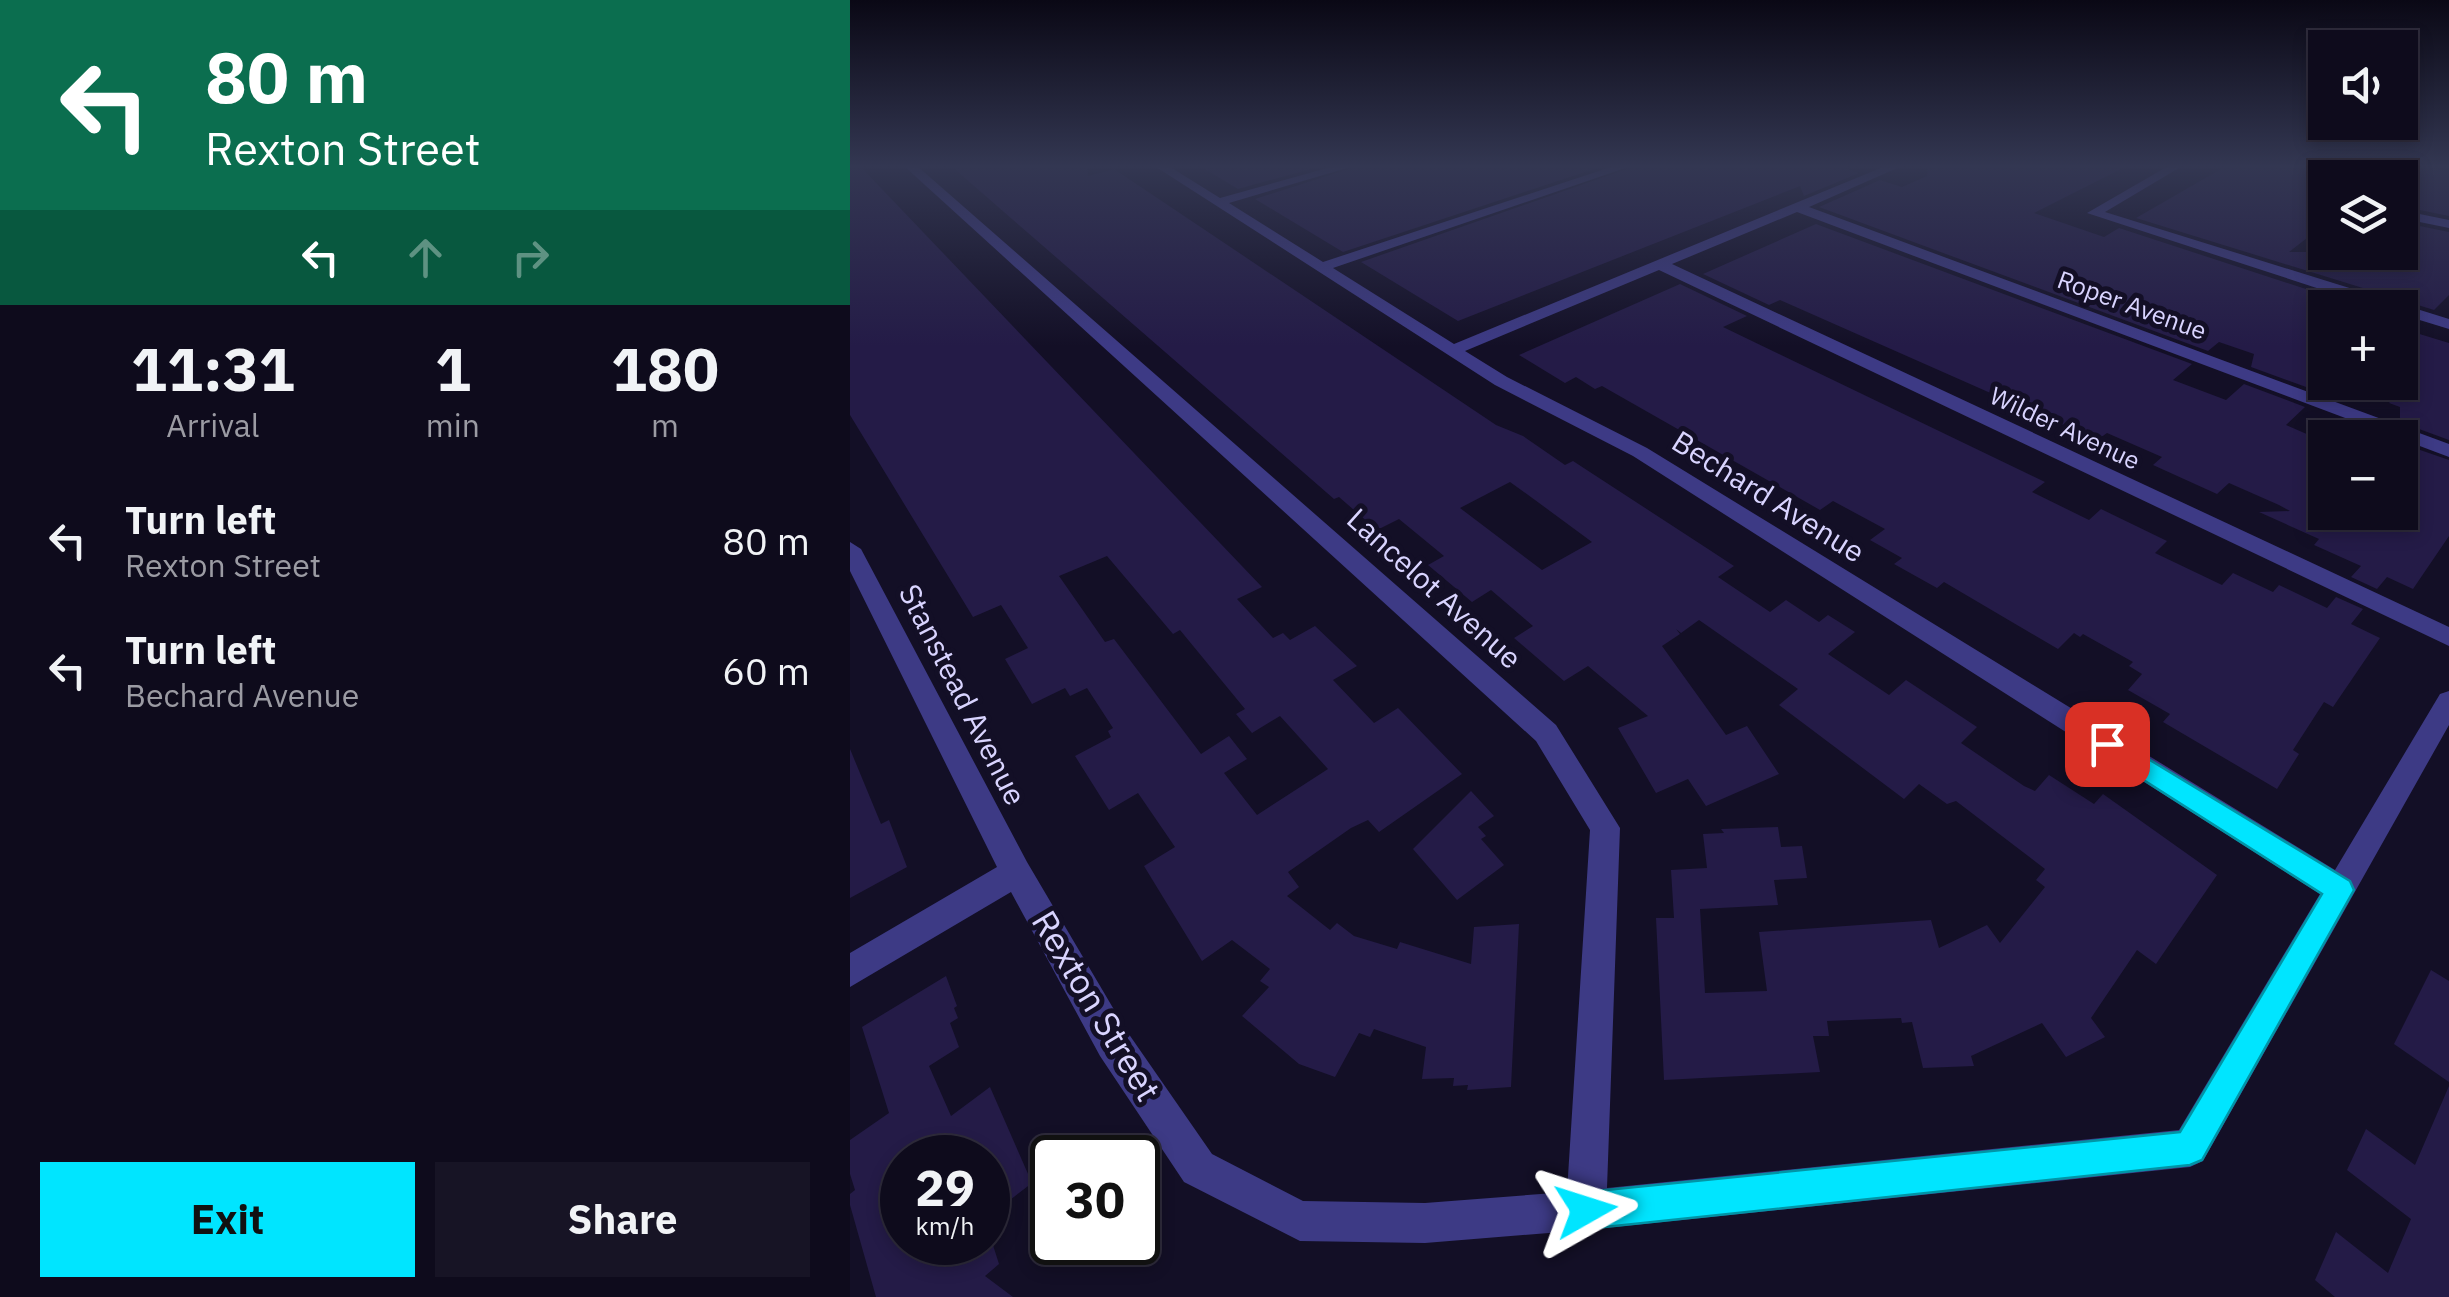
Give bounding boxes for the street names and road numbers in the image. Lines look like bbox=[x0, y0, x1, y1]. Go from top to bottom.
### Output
street label: Roper Avenue bbox=[2053, 262, 2211, 347]
street label: Wilder Avenue bbox=[1985, 378, 2146, 477]
street label: Bechard Avenue bbox=[1665, 421, 1872, 570]
street label: Lancelot Avenue bbox=[1339, 499, 1531, 677]
street label: Stanstead Avenue bbox=[891, 577, 1036, 811]
street label: Rexton Street bbox=[1022, 902, 1172, 1109]

